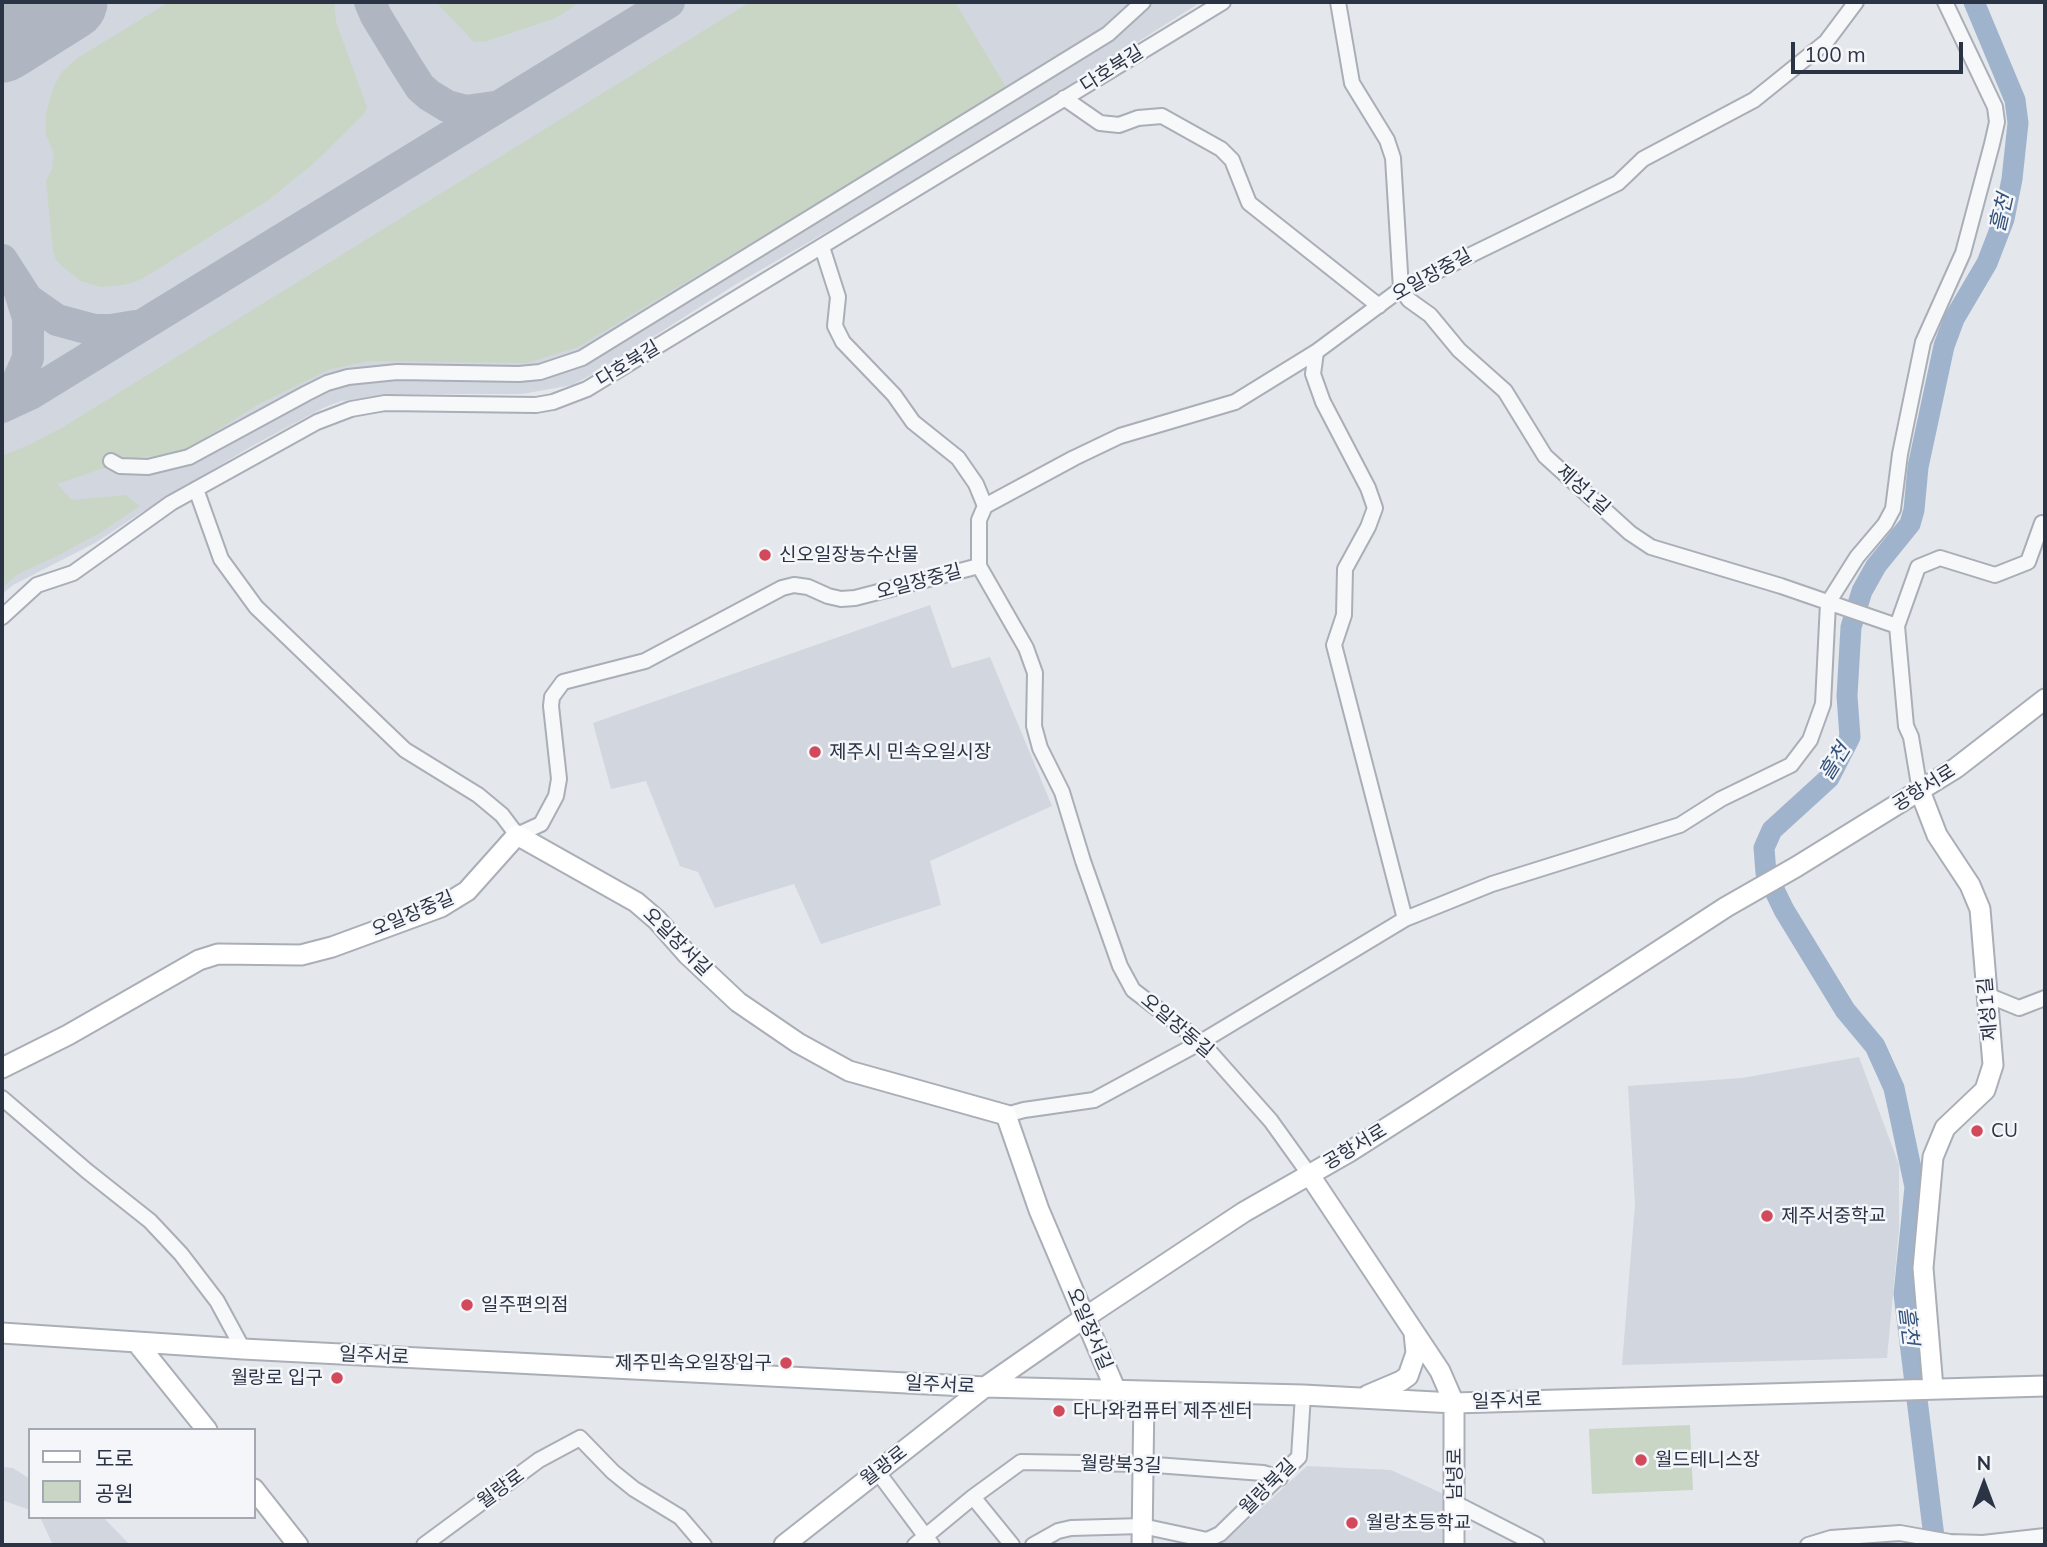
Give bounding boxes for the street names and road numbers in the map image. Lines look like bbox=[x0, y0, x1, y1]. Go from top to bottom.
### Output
street label: 다호북길 bbox=[1076, 41, 1148, 97]
street label: 오일장중길 bbox=[1388, 244, 1476, 306]
street label: 다호북길 bbox=[592, 336, 664, 392]
street label: 제성1길 bbox=[1552, 460, 1614, 520]
street label: 오일장중길 bbox=[874, 560, 964, 604]
street label: 공항서로 bbox=[1888, 760, 1960, 816]
street label: 오일장중길 bbox=[368, 886, 458, 942]
street label: 오일장서길 bbox=[638, 903, 716, 981]
street label: 제성1길 bbox=[1974, 976, 2002, 1042]
street label: 오일장동길 bbox=[1136, 989, 1218, 1063]
street label: 공항서로 bbox=[1319, 1119, 1391, 1175]
street label: 오일장서길 bbox=[1061, 1284, 1117, 1374]
street label: 일주서로 bbox=[338, 1343, 410, 1369]
street label: 일주서로 bbox=[904, 1372, 976, 1398]
street label: 일주서로 bbox=[1472, 1388, 1542, 1414]
street label: 월광로 bbox=[856, 1441, 912, 1491]
street label: 남녕로 bbox=[1444, 1448, 1466, 1500]
street label: 월랑북3길 bbox=[1080, 1452, 1162, 1478]
street label: 월랑북길 bbox=[1235, 1454, 1301, 1520]
street label: 월랑로 bbox=[473, 1464, 529, 1514]

